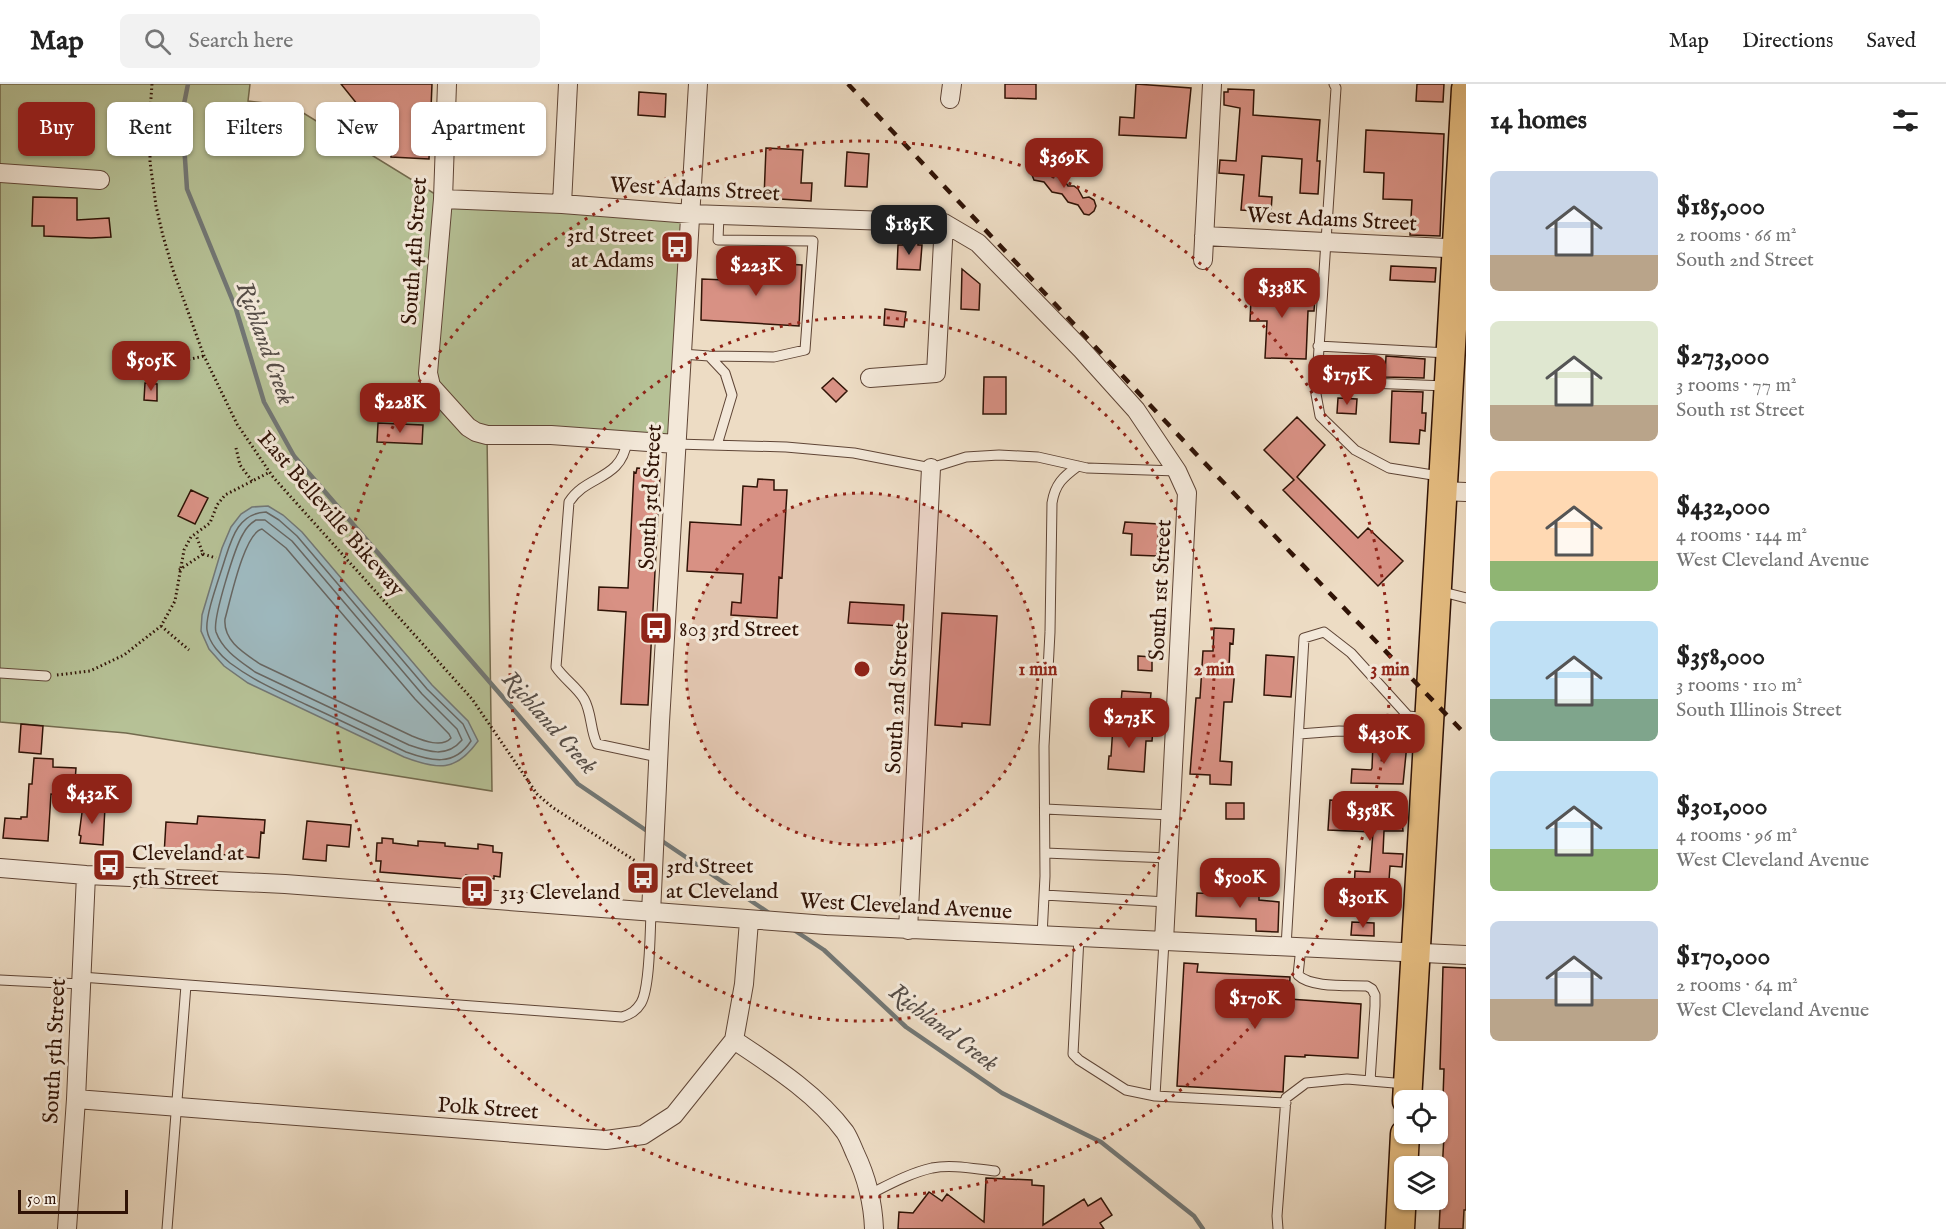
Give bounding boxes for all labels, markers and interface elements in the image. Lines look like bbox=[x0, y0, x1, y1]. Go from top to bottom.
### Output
search box bbox=[120, 14, 540, 68]
text: Map bbox=[30, 24, 84, 59]
icon: search bbox=[141, 25, 174, 58]
text: Search here bbox=[189, 27, 293, 55]
text: Map bbox=[1669, 28, 1709, 55]
text: Directions bbox=[1742, 28, 1833, 55]
text: Saved bbox=[1866, 28, 1916, 55]
chip: Buy bbox=[18, 102, 95, 156]
chip: Rent bbox=[107, 102, 193, 156]
chip: Filters bbox=[205, 102, 304, 156]
chip: New bbox=[316, 102, 399, 156]
chip: Apartment bbox=[411, 102, 546, 156]
text: 14 homes bbox=[1490, 104, 1587, 137]
icon: filters bbox=[1889, 104, 1922, 137]
pin: $369K bbox=[1022, 138, 1106, 189]
text: $369K bbox=[1039, 145, 1089, 170]
street label: West Adams Street bbox=[609, 172, 781, 208]
street label: South 4th Street bbox=[396, 176, 434, 326]
text: $185,000 bbox=[1676, 190, 1765, 223]
icon: home bbox=[1538, 195, 1610, 267]
street label: West Adams Street bbox=[1246, 202, 1418, 238]
pin: $185K bbox=[867, 205, 951, 256]
text: $185K bbox=[885, 212, 933, 237]
place label: 3rd Street at Adams bbox=[567, 222, 654, 275]
text: 2 rooms · 66 m² bbox=[1676, 223, 1797, 248]
bus stop icon: 3rd Street at Adams bbox=[659, 229, 695, 265]
pin: $223K bbox=[714, 246, 798, 297]
text: South 2nd Street bbox=[1676, 248, 1814, 273]
text: $223K bbox=[730, 253, 782, 278]
pin: $338K bbox=[1240, 268, 1324, 319]
text: $338K bbox=[1258, 275, 1306, 300]
water label: Richland Creek bbox=[228, 278, 301, 410]
text: $273,000 bbox=[1676, 340, 1769, 373]
pin: $505K bbox=[109, 341, 193, 392]
icon: home bbox=[1538, 345, 1610, 417]
text: $505K bbox=[126, 348, 176, 373]
pin: $175K bbox=[1305, 355, 1389, 406]
text: $175K bbox=[1322, 362, 1372, 387]
text: 3 rooms · 77 m² bbox=[1676, 373, 1796, 398]
pin: $228K bbox=[358, 383, 442, 434]
text: $228K bbox=[374, 390, 426, 415]
text: South 1st Street bbox=[1676, 398, 1805, 423]
street label: South 3rd Street bbox=[633, 423, 669, 571]
street label: East Belleville Bikeway bbox=[251, 426, 410, 603]
text: $432,000 bbox=[1676, 490, 1770, 523]
icon: home bbox=[1538, 495, 1610, 567]
street label: South 1st Street bbox=[1143, 518, 1179, 661]
text: 4 rooms · 144 m² bbox=[1676, 523, 1807, 548]
text: West Cleveland Avenue bbox=[1676, 548, 1869, 573]
bus stop icon: 803 3rd Street bbox=[638, 610, 674, 646]
place label: 803 3rd Street bbox=[679, 616, 799, 644]
street label: South 2nd Street bbox=[880, 621, 916, 775]
text: $358,000 bbox=[1676, 640, 1765, 673]
icon: home bbox=[1538, 645, 1610, 717]
centre of rings bbox=[852, 659, 872, 679]
text: 1 min bbox=[1019, 659, 1058, 682]
text: 2 min bbox=[1194, 659, 1235, 682]
text: 3 min bbox=[1371, 659, 1410, 682]
water label: Richland Creek bbox=[494, 665, 604, 782]
text: 3 rooms · 110 m² bbox=[1676, 673, 1802, 698]
pin: $273K bbox=[1087, 698, 1171, 749]
text: South Illinois Street bbox=[1676, 698, 1842, 723]
text: $273K bbox=[1103, 705, 1155, 730]
pin: $430K bbox=[1342, 714, 1426, 765]
text: $430K bbox=[1358, 721, 1410, 746]
pin: $432K bbox=[50, 774, 134, 825]
text: $432K bbox=[66, 781, 118, 806]
text: $301,000 bbox=[1676, 790, 1768, 823]
pin: $358K bbox=[1328, 791, 1412, 842]
icon: home bbox=[1538, 795, 1610, 867]
text: $358K bbox=[1346, 798, 1394, 823]
text: 4 rooms · 96 m² bbox=[1676, 823, 1797, 848]
place label: Cleveland at 5th Street bbox=[132, 840, 245, 893]
bus stop icon: Cleveland at 5th Street bbox=[91, 847, 127, 883]
text: West Cleveland Avenue bbox=[1676, 848, 1869, 873]
place label: 3rd Street at Cleveland bbox=[666, 853, 779, 906]
pin: $500K bbox=[1198, 858, 1282, 909]
bus stop icon: 3rd Street at Cleveland bbox=[625, 860, 661, 896]
text: $500K bbox=[1214, 865, 1266, 890]
bus stop icon: 313 Cleveland bbox=[459, 873, 495, 909]
pin: $301K bbox=[1321, 878, 1405, 929]
place label: 313 Cleveland bbox=[500, 879, 620, 907]
text: $301K bbox=[1338, 885, 1388, 910]
street label: West Cleveland Avenue bbox=[799, 887, 1013, 927]
text: $170,000 bbox=[1676, 940, 1770, 973]
icon: home bbox=[1538, 945, 1610, 1017]
text: 2 rooms · 64 m² bbox=[1676, 973, 1798, 998]
street label: South 5th Street bbox=[37, 977, 73, 1124]
water label: Richland Creek bbox=[882, 977, 1004, 1080]
pin: $170K bbox=[1213, 979, 1297, 1030]
text: $170K bbox=[1229, 986, 1281, 1011]
text: West Cleveland Avenue bbox=[1676, 998, 1869, 1023]
map controls bbox=[1394, 1090, 1448, 1210]
button: locate bbox=[1394, 1090, 1448, 1144]
street label: Polk Street bbox=[436, 1091, 540, 1127]
button: layers bbox=[1394, 1156, 1448, 1210]
scale bar bbox=[18, 1187, 128, 1214]
text: 50 m bbox=[27, 1190, 56, 1210]

